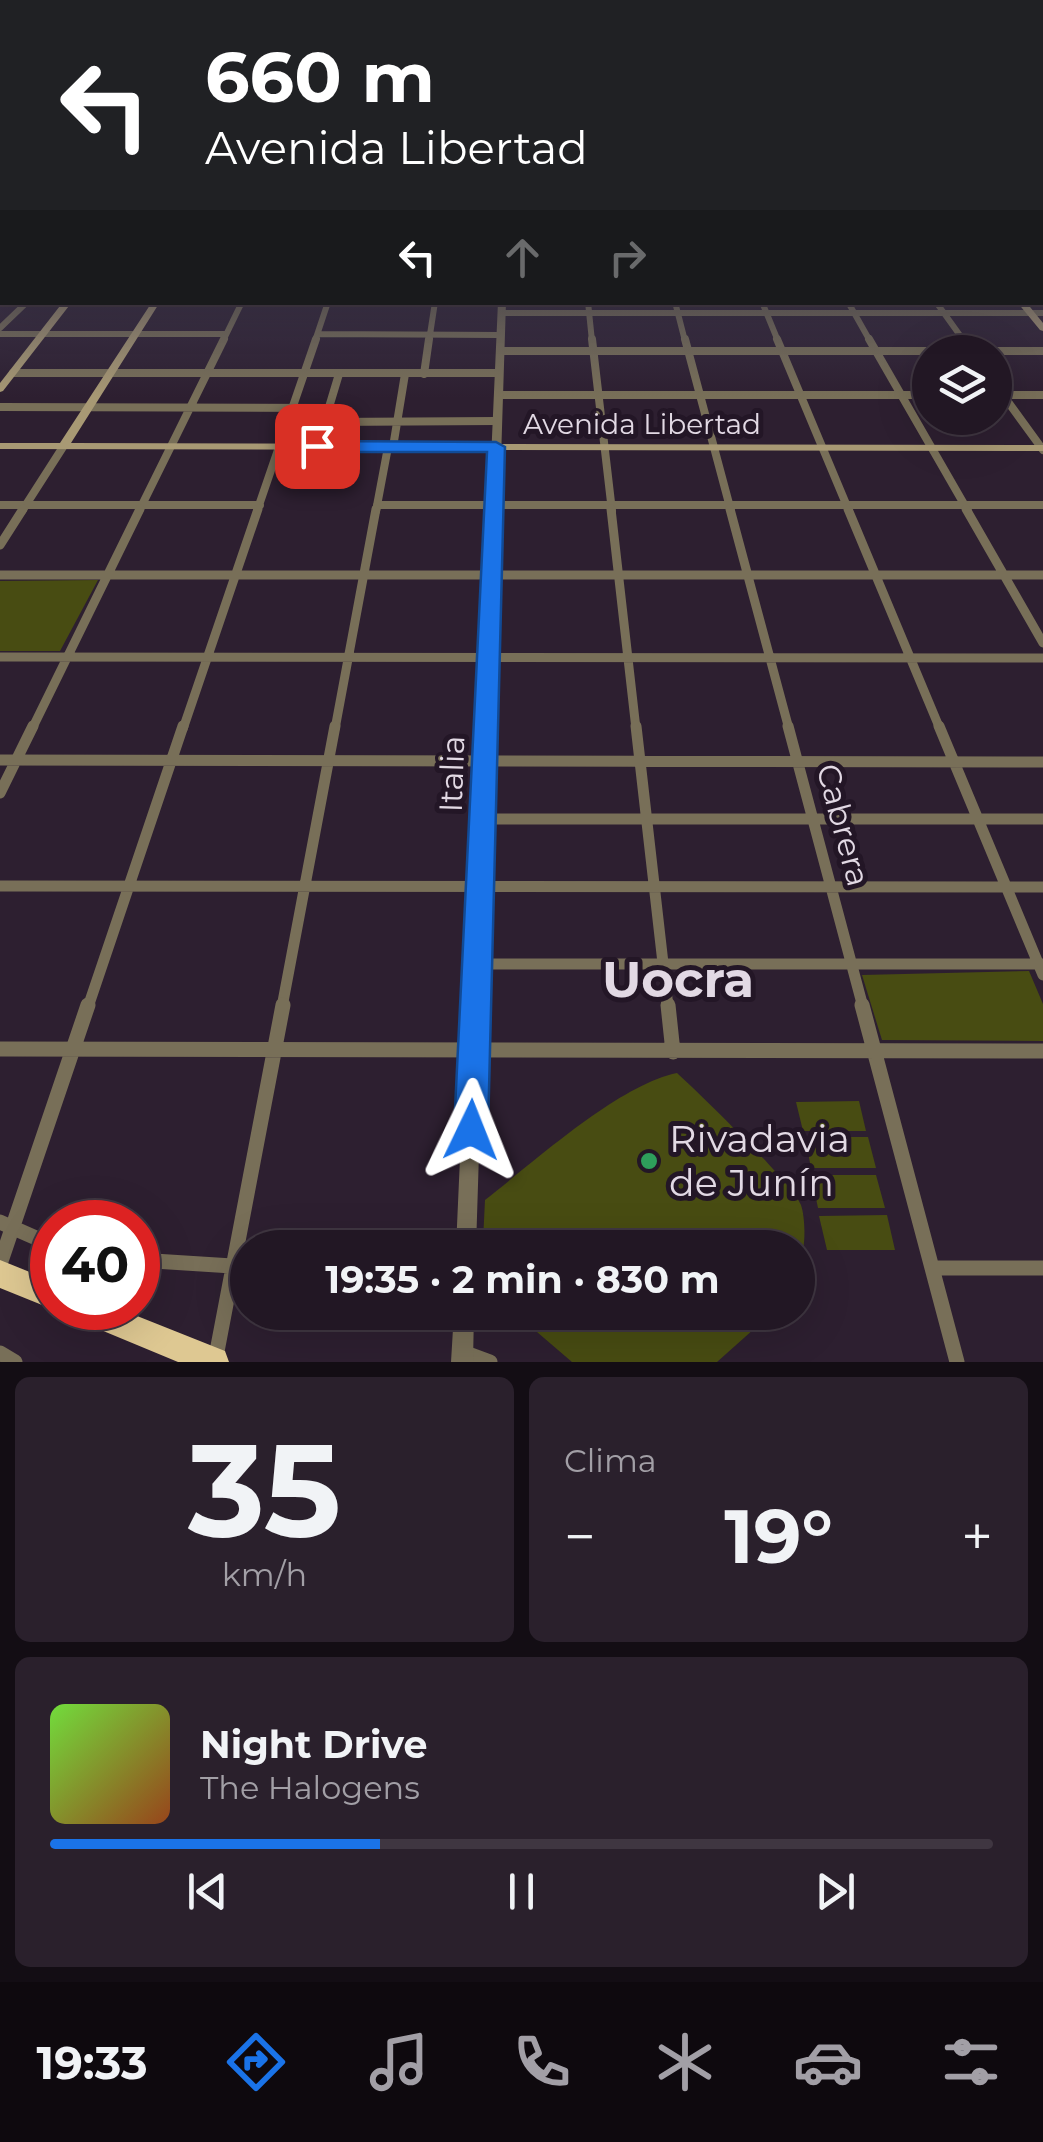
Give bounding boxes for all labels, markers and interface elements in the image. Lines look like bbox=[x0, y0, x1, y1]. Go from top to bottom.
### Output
text: 660 m bbox=[205, 34, 435, 120]
icon: left bbox=[40, 40, 170, 170]
text: Avenida Libertad bbox=[205, 120, 588, 175]
icon: left bbox=[390, 230, 445, 285]
icon: ahead bbox=[495, 230, 550, 285]
icon: right bbox=[600, 230, 655, 285]
map controls bbox=[912, 335, 1012, 435]
button: layers bbox=[912, 335, 1012, 435]
pin bbox=[275, 404, 360, 489]
street label: Avenida Libertad bbox=[523, 407, 761, 441]
icon: arrive bbox=[290, 419, 345, 474]
street label: Italia bbox=[431, 735, 472, 813]
street label: Cabrera bbox=[808, 759, 879, 890]
district label: Uocra bbox=[602, 949, 754, 1010]
position arrow bbox=[419, 1078, 523, 1182]
place label: Rivadavia de Junín bbox=[669, 1115, 850, 1206]
marker: Rivadavia de Junín bbox=[638, 1150, 660, 1172]
speed limit sign: 40 bbox=[30, 1200, 160, 1330]
text: 19:35 · 2 min · 830 m bbox=[325, 1256, 720, 1303]
text: 35 bbox=[188, 1410, 341, 1569]
text: Clima bbox=[564, 1441, 657, 1480]
text: 19° bbox=[724, 1490, 833, 1582]
text: − bbox=[564, 1503, 596, 1570]
text: + bbox=[961, 1503, 993, 1570]
text: km/h bbox=[222, 1555, 307, 1594]
text: Night Drive bbox=[200, 1721, 427, 1768]
text: The Halogens bbox=[200, 1768, 420, 1807]
icon: previous bbox=[180, 1864, 235, 1919]
icon: pause bbox=[494, 1864, 549, 1919]
icon: next bbox=[808, 1864, 863, 1919]
icon: directions bbox=[221, 2027, 291, 2097]
icon: music bbox=[364, 2027, 434, 2097]
icon: phone bbox=[507, 2027, 577, 2097]
icon: climate bbox=[650, 2027, 720, 2097]
icon: car bbox=[793, 2027, 863, 2097]
icon: filters bbox=[936, 2027, 1006, 2097]
text: 19:33 bbox=[37, 2035, 148, 2090]

